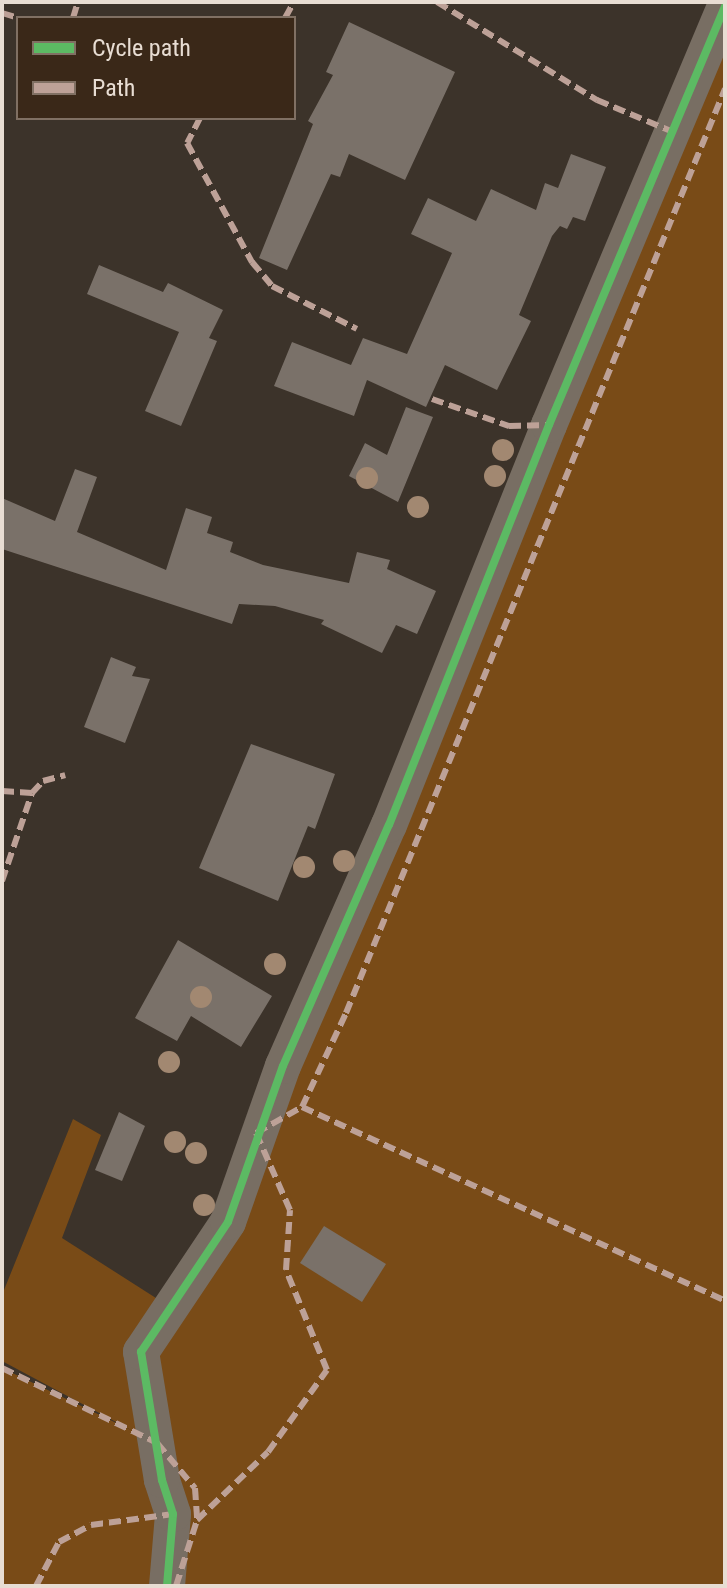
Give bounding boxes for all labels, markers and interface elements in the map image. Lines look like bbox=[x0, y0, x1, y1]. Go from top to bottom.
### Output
legend bbox=[16, 16, 296, 120]
text: Cycle path bbox=[92, 34, 191, 62]
text: Path bbox=[92, 74, 135, 102]

